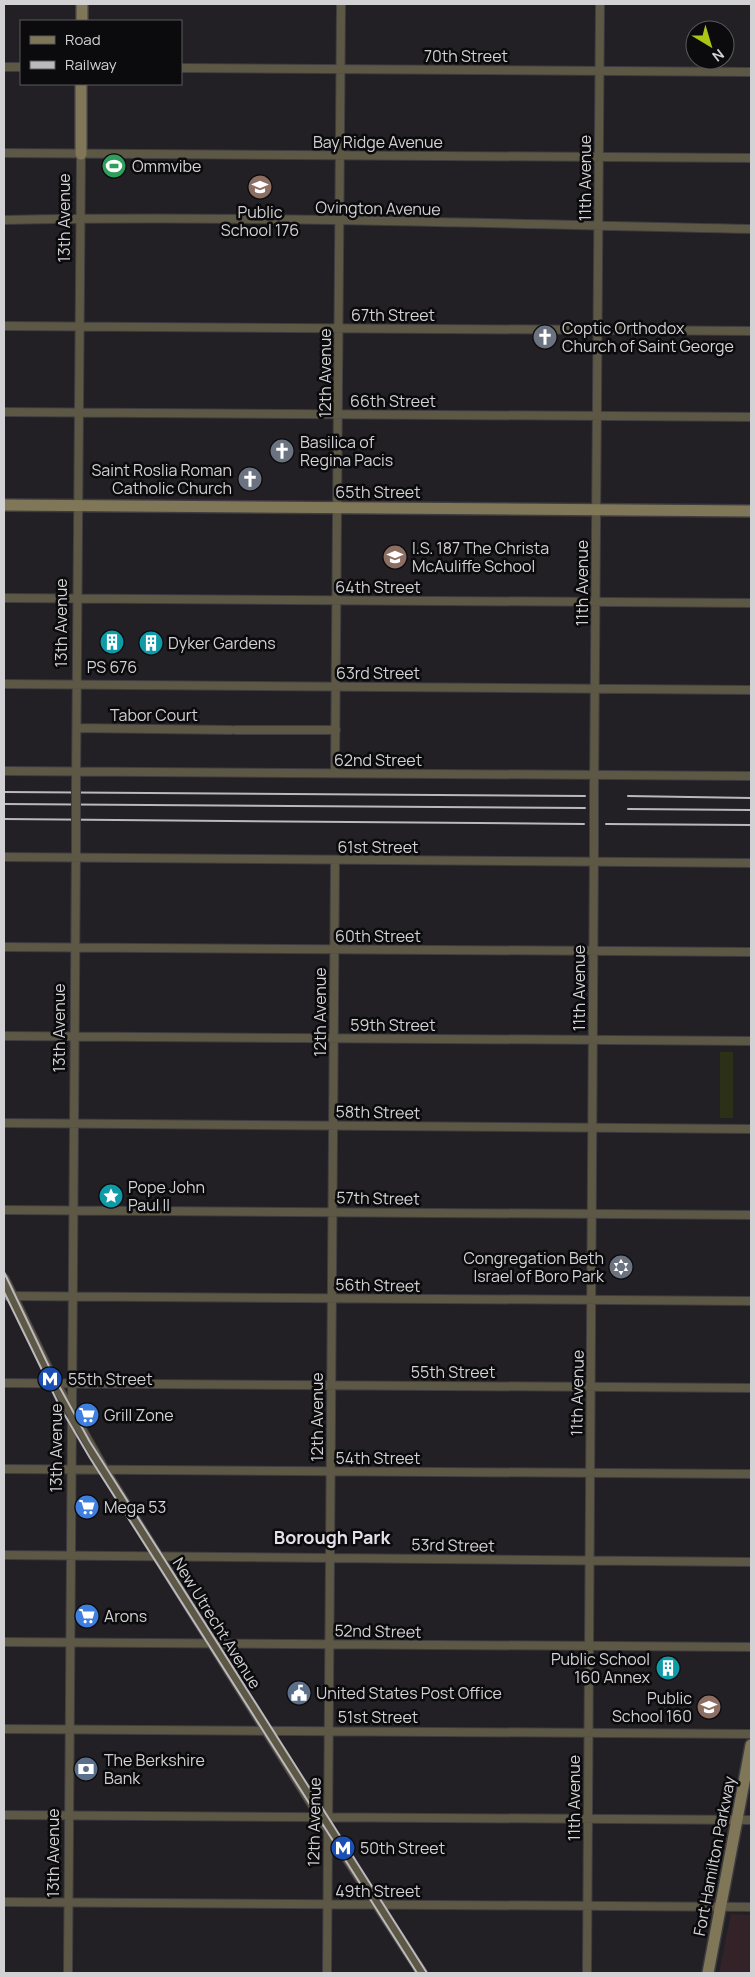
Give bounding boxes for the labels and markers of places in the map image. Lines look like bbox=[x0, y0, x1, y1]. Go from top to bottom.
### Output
sports icon: Ommvibe bbox=[101, 153, 127, 179]
place label: Ommvibe bbox=[132, 155, 201, 177]
school or university icon: Public School 176 bbox=[247, 174, 273, 200]
place label: Public School 176 bbox=[221, 201, 299, 241]
place label: Coptic Orthodox Church of Saint George bbox=[562, 317, 734, 357]
church icon: Coptic Orthodox Church of Saint George bbox=[532, 324, 558, 350]
place label: Basilica of Regina Pacis bbox=[300, 431, 393, 471]
church icon: Basilica of Regina Pacis bbox=[269, 438, 295, 464]
place label: Saint Roslia Roman Catholic Church bbox=[91, 459, 232, 499]
church icon: Saint Roslia Roman Catholic Church bbox=[237, 466, 263, 492]
place label: I.S. 187 The Christa McAuliffe School bbox=[412, 537, 549, 577]
school or university icon: I.S. 187 The Christa McAuliffe School bbox=[382, 544, 408, 570]
building icon: PS 676 bbox=[99, 629, 125, 655]
building icon: Dyker Gardens bbox=[138, 630, 164, 656]
place label: Dyker Gardens bbox=[168, 632, 276, 654]
place label: PS 676 bbox=[87, 656, 137, 678]
place label: Pope John Paul II bbox=[128, 1176, 205, 1216]
place icon: Pope John Paul II bbox=[98, 1183, 124, 1209]
place label: Congregation Beth Israel of Boro Park bbox=[463, 1247, 605, 1287]
synagogue icon: Congregation Beth Israel of Boro Park bbox=[608, 1254, 634, 1280]
metro station icon: 55th Street bbox=[37, 1366, 63, 1392]
place label: 55th Street bbox=[68, 1368, 153, 1390]
supermarket icon: Grill Zone bbox=[74, 1402, 100, 1428]
place label: Grill Zone bbox=[104, 1404, 174, 1426]
supermarket icon: Mega 53 bbox=[74, 1494, 100, 1520]
place label: Mega 53 bbox=[104, 1496, 166, 1518]
supermarket icon: Arons bbox=[74, 1603, 100, 1629]
place label: Arons bbox=[104, 1605, 147, 1627]
place label: Public School 160 Annex bbox=[551, 1648, 651, 1688]
building icon: Public School 160 Annex bbox=[655, 1655, 681, 1681]
public building icon: United States Post Office bbox=[286, 1680, 312, 1706]
place label: United States Post Office bbox=[316, 1682, 502, 1704]
place label: Public School 160 bbox=[612, 1687, 692, 1727]
school or university icon: Public School 160 bbox=[696, 1694, 722, 1720]
place label: The Berkshire Bank bbox=[104, 1749, 205, 1789]
bank icon: The Berkshire Bank bbox=[73, 1756, 99, 1782]
metro station icon: 50th Street bbox=[330, 1835, 356, 1861]
place label: 50th Street bbox=[360, 1837, 445, 1859]

